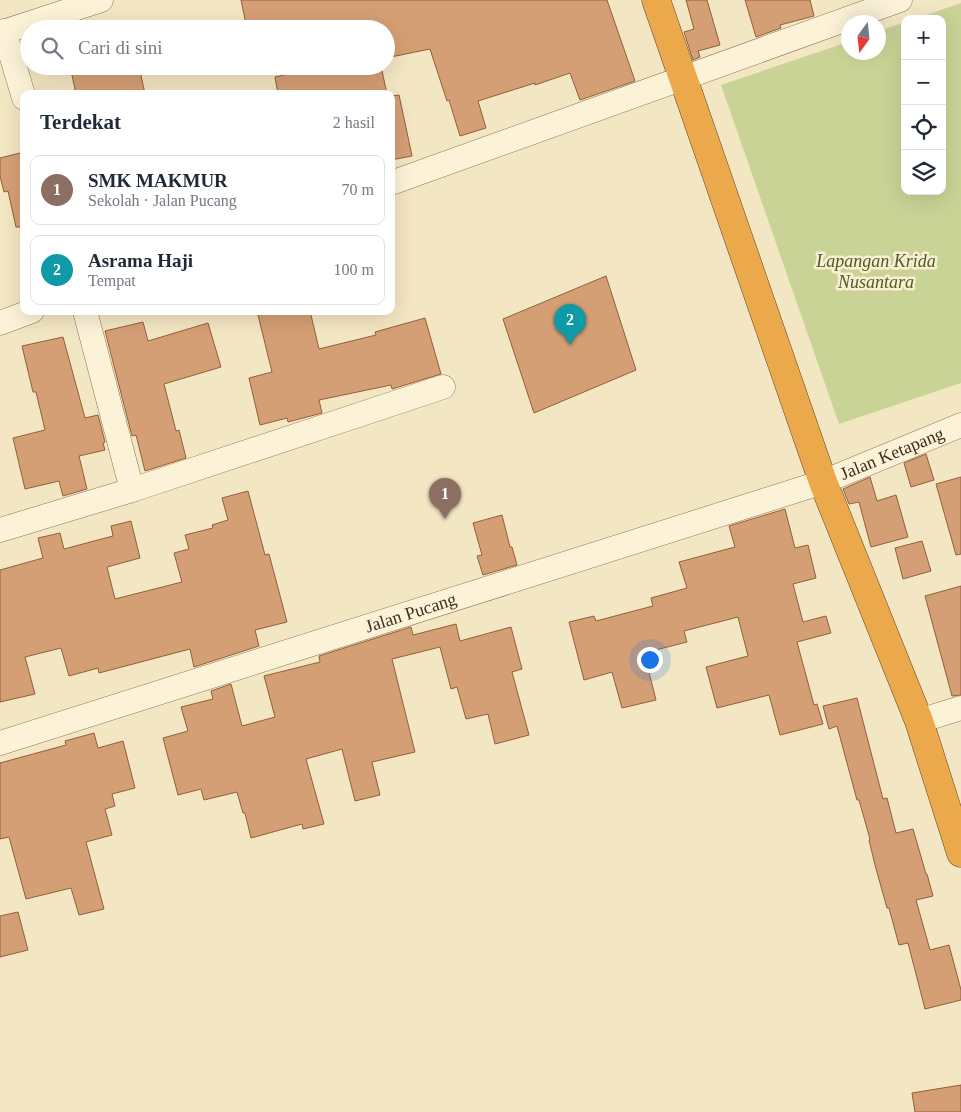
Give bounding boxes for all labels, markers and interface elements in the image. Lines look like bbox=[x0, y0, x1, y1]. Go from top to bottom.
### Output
north arrow bbox=[841, 15, 886, 60]
map controls bbox=[901, 15, 946, 195]
button: + bbox=[901, 15, 946, 60]
search box bbox=[20, 20, 395, 75]
icon: search bbox=[38, 34, 66, 62]
text: Cari di sini bbox=[78, 37, 162, 58]
button: − bbox=[901, 60, 946, 105]
button: locate bbox=[901, 105, 946, 150]
text: Terdekat bbox=[40, 110, 121, 134]
text: 2 hasil bbox=[333, 114, 375, 131]
button: layers bbox=[901, 150, 946, 195]
text: SMK MAKMUR bbox=[88, 170, 228, 191]
text: 1 bbox=[53, 181, 61, 198]
text: 70 m bbox=[342, 181, 374, 198]
text: Sekolah · Jalan Pucang bbox=[88, 192, 237, 209]
text: Asrama Haji bbox=[88, 250, 193, 271]
park label: Lapangan Krida Nusantara bbox=[815, 251, 936, 292]
text: 2 bbox=[53, 261, 61, 278]
text: 100 m bbox=[334, 261, 374, 278]
text: Tempat bbox=[88, 272, 136, 289]
pin: 2 bbox=[554, 304, 586, 345]
street label: Jalan Ketapang bbox=[837, 423, 947, 484]
pin: 1 bbox=[429, 478, 461, 519]
street label: Jalan Pucang bbox=[363, 589, 459, 637]
your location bbox=[637, 647, 663, 673]

